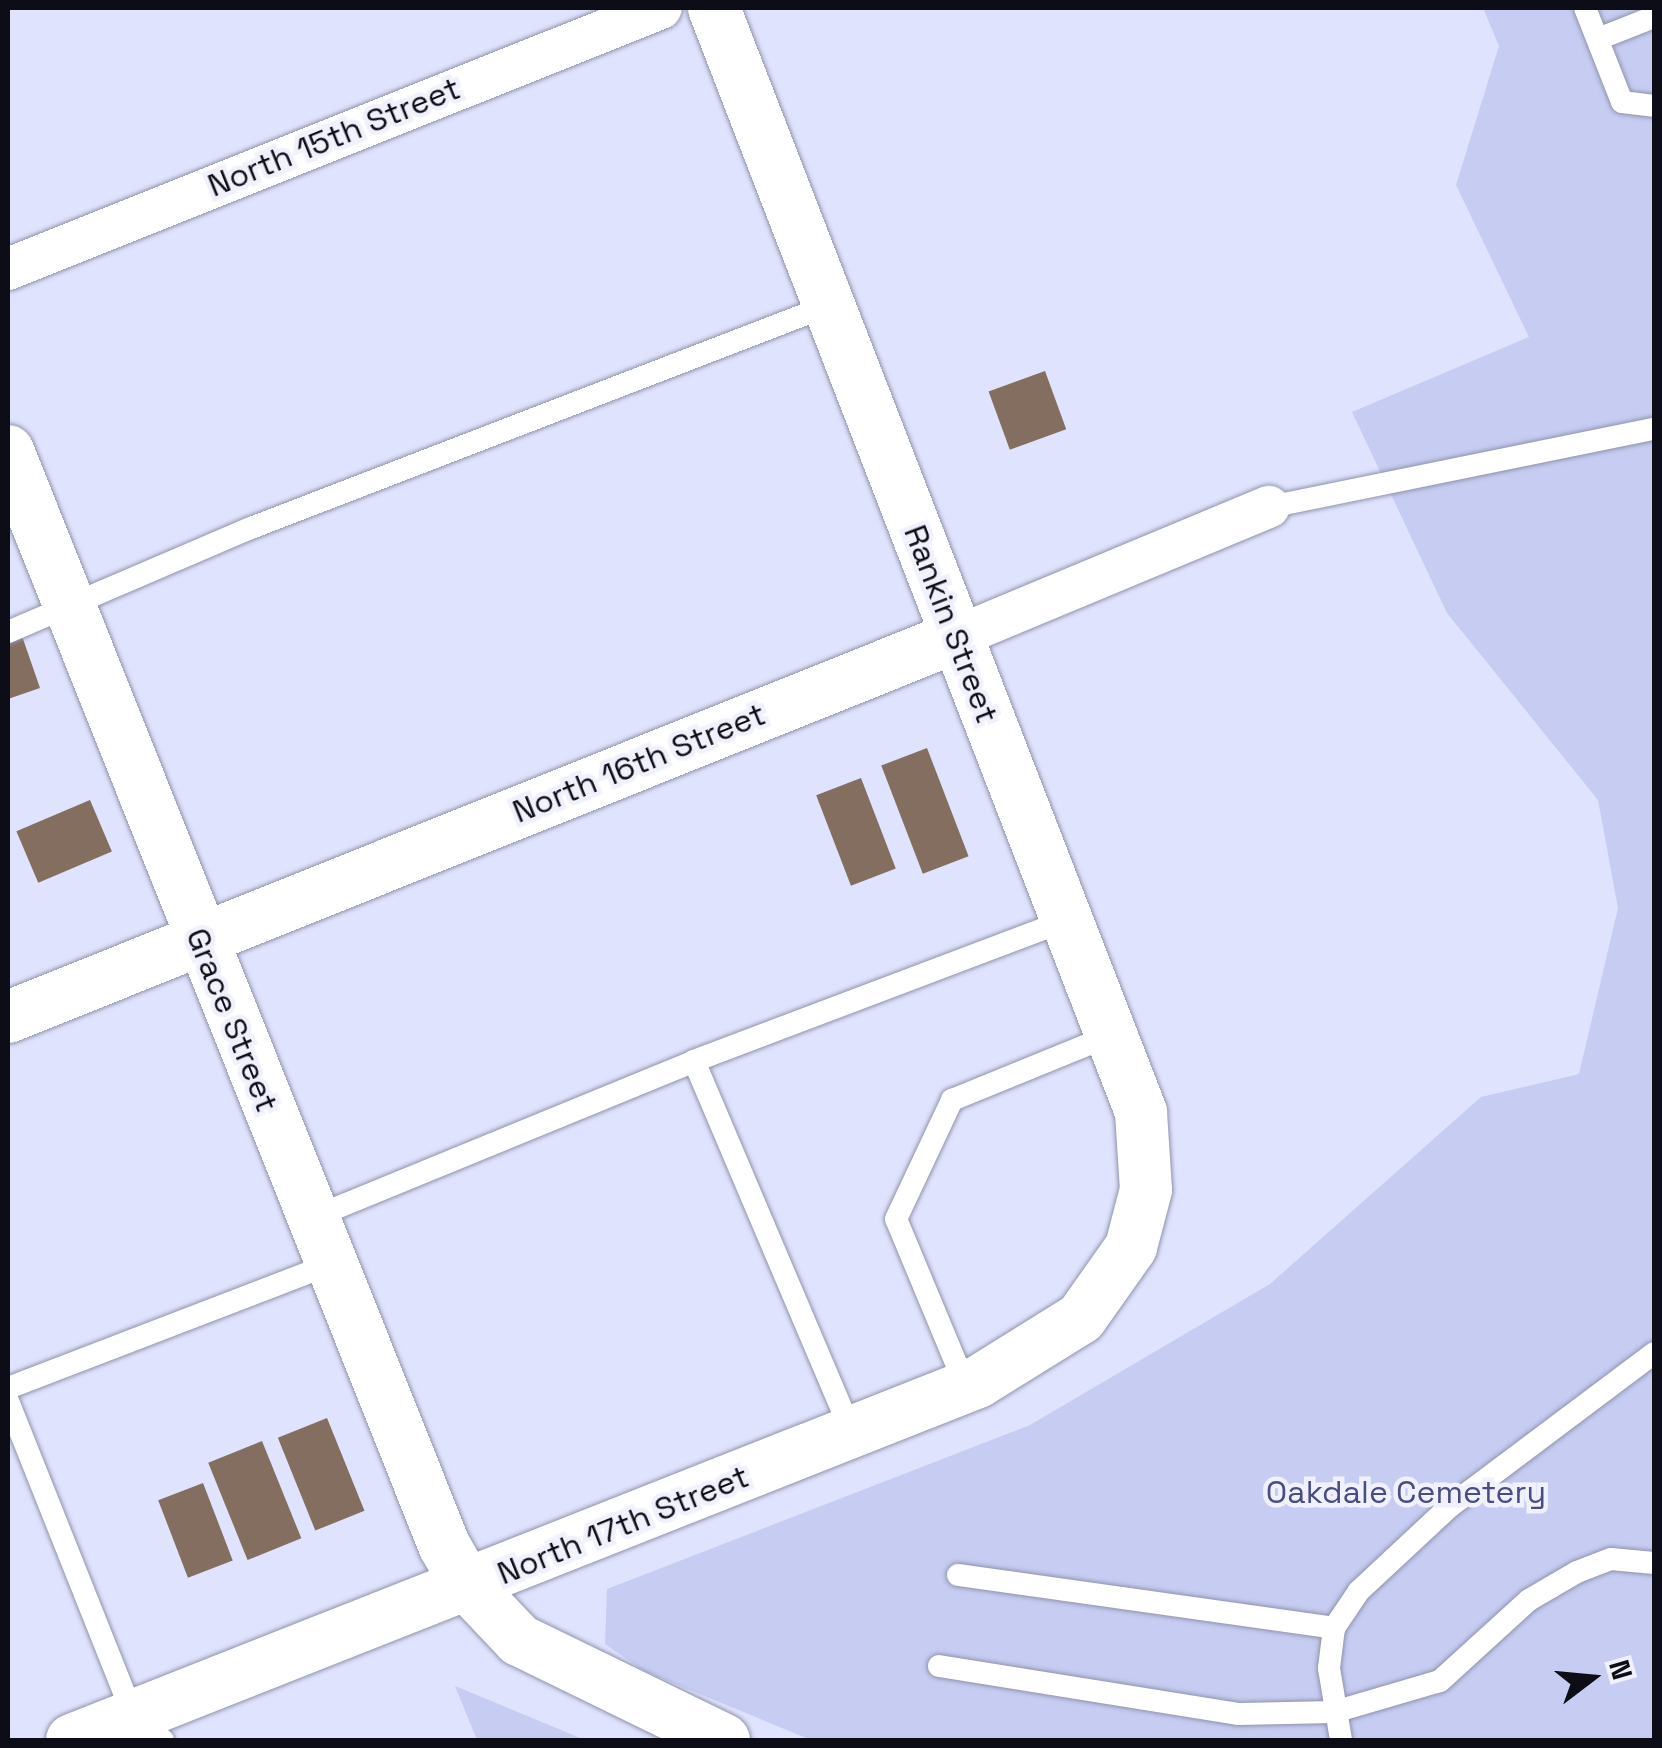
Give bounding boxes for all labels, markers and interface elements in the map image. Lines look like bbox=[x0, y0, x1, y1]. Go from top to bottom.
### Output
street label: North 15th Street bbox=[202, 69, 466, 205]
street label: Rankin Street bbox=[896, 520, 1006, 728]
street label: North 16th Street bbox=[507, 695, 771, 831]
street label: Grace Street bbox=[178, 923, 286, 1117]
street label: North 17th Street bbox=[492, 1457, 754, 1593]
park label: Oakdale Cemetery bbox=[1266, 1473, 1546, 1511]
north arrow bbox=[1542, 1628, 1642, 1728]
text: N bbox=[1601, 1656, 1641, 1684]

